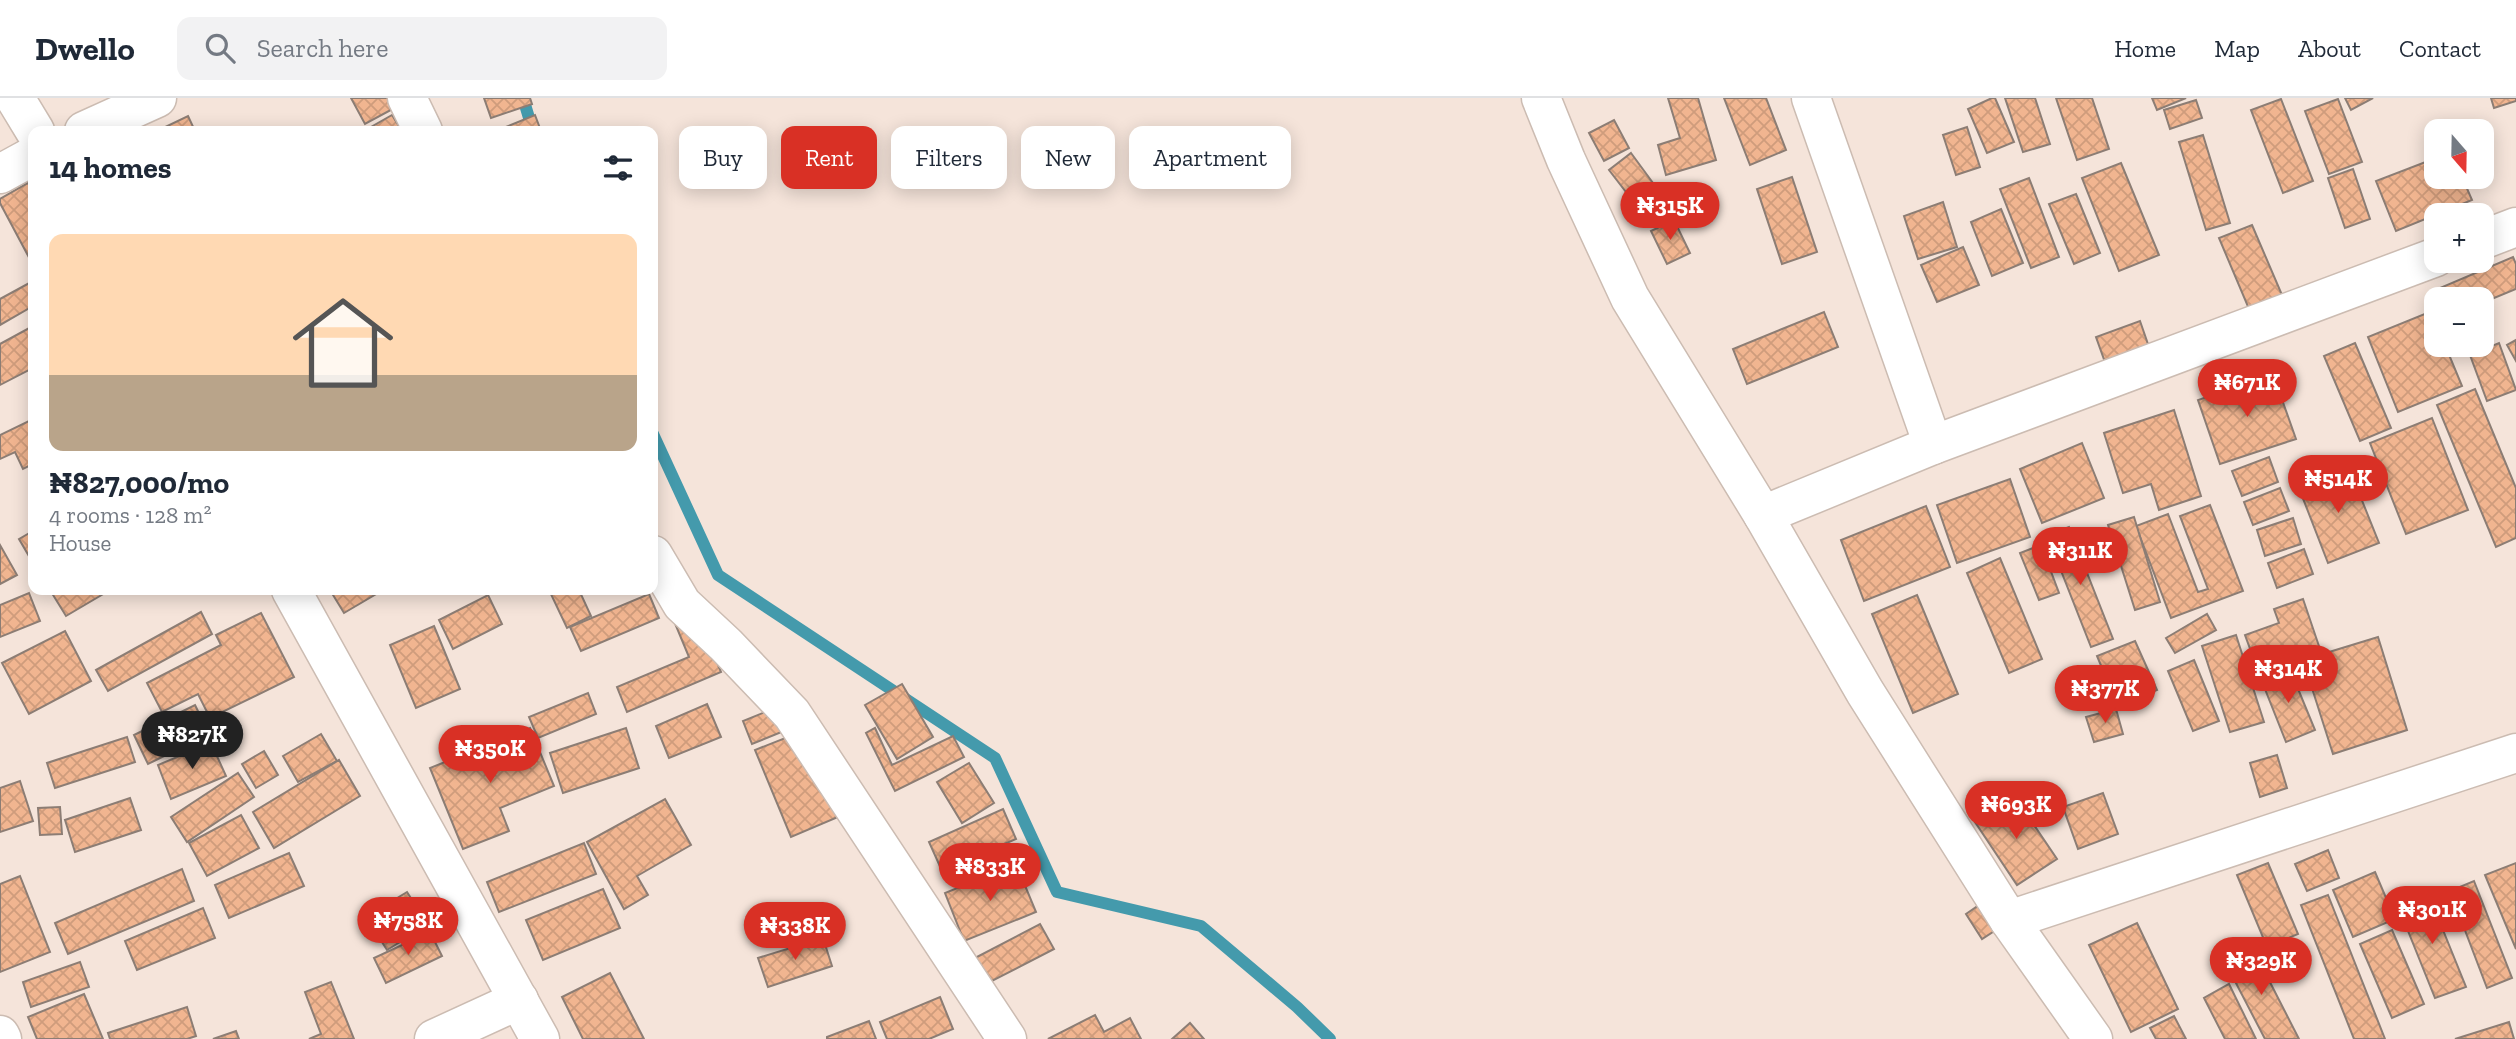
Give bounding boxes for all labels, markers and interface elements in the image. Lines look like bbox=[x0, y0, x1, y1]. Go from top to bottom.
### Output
search box bbox=[177, 17, 667, 80]
text: Dwello bbox=[35, 29, 135, 68]
icon: search bbox=[201, 29, 239, 67]
text: Search here bbox=[257, 32, 388, 64]
text: Home bbox=[2114, 34, 2176, 63]
text: Map bbox=[2214, 34, 2260, 63]
text: About bbox=[2298, 34, 2361, 63]
text: Contact bbox=[2399, 34, 2481, 63]
north arrow bbox=[2424, 119, 2494, 189]
map controls bbox=[2424, 119, 2494, 357]
chip: Buy bbox=[679, 126, 767, 189]
chip: Rent bbox=[781, 126, 877, 189]
chip: Filters bbox=[891, 126, 1007, 189]
chip: New bbox=[1021, 126, 1115, 189]
chip: Apartment bbox=[1129, 126, 1291, 189]
icon: filters bbox=[599, 149, 637, 187]
text: 14 homes bbox=[49, 150, 172, 186]
pin: ₦315K bbox=[1621, 183, 1719, 242]
text: ₦315K bbox=[1636, 191, 1704, 219]
button: + bbox=[2424, 203, 2494, 273]
icon: home bbox=[280, 280, 406, 406]
button: − bbox=[2424, 287, 2494, 357]
pin: ₦671K bbox=[2198, 360, 2296, 419]
text: ₦671K bbox=[2214, 368, 2280, 396]
pin: ₦514K bbox=[2289, 456, 2387, 515]
text: ₦514K bbox=[2304, 464, 2372, 492]
text: ₦827,000/mo bbox=[49, 465, 229, 501]
text: 4 rooms · 128 m² bbox=[49, 501, 211, 529]
pin: ₦311K bbox=[2031, 528, 2129, 587]
text: House bbox=[49, 529, 111, 557]
text: ₦311K bbox=[2048, 536, 2112, 564]
pin: ₦314K bbox=[2239, 646, 2337, 705]
text: ₦314K bbox=[2254, 654, 2322, 682]
pin: ₦377K bbox=[2056, 666, 2154, 725]
text: ₦377K bbox=[2071, 674, 2139, 702]
pin: ₦827K bbox=[143, 712, 241, 771]
text: ₦827K bbox=[157, 720, 227, 748]
pin: ₦350K bbox=[441, 726, 539, 785]
text: ₦350K bbox=[454, 734, 526, 762]
pin: ₦693K bbox=[1967, 782, 2065, 841]
text: ₦693K bbox=[1981, 790, 2051, 818]
pin: ₦833K bbox=[941, 844, 1039, 903]
text: ₦833K bbox=[955, 852, 1025, 880]
pin: ₦301K bbox=[2383, 886, 2481, 946]
text: ₦301K bbox=[2398, 895, 2466, 923]
pin: ₦758K bbox=[359, 898, 457, 957]
pin: ₦338K bbox=[746, 902, 844, 962]
text: ₦758K bbox=[373, 906, 443, 934]
text: ₦338K bbox=[760, 911, 830, 939]
pin: ₦329K bbox=[2212, 937, 2310, 997]
text: ₦329K bbox=[2226, 946, 2296, 974]

